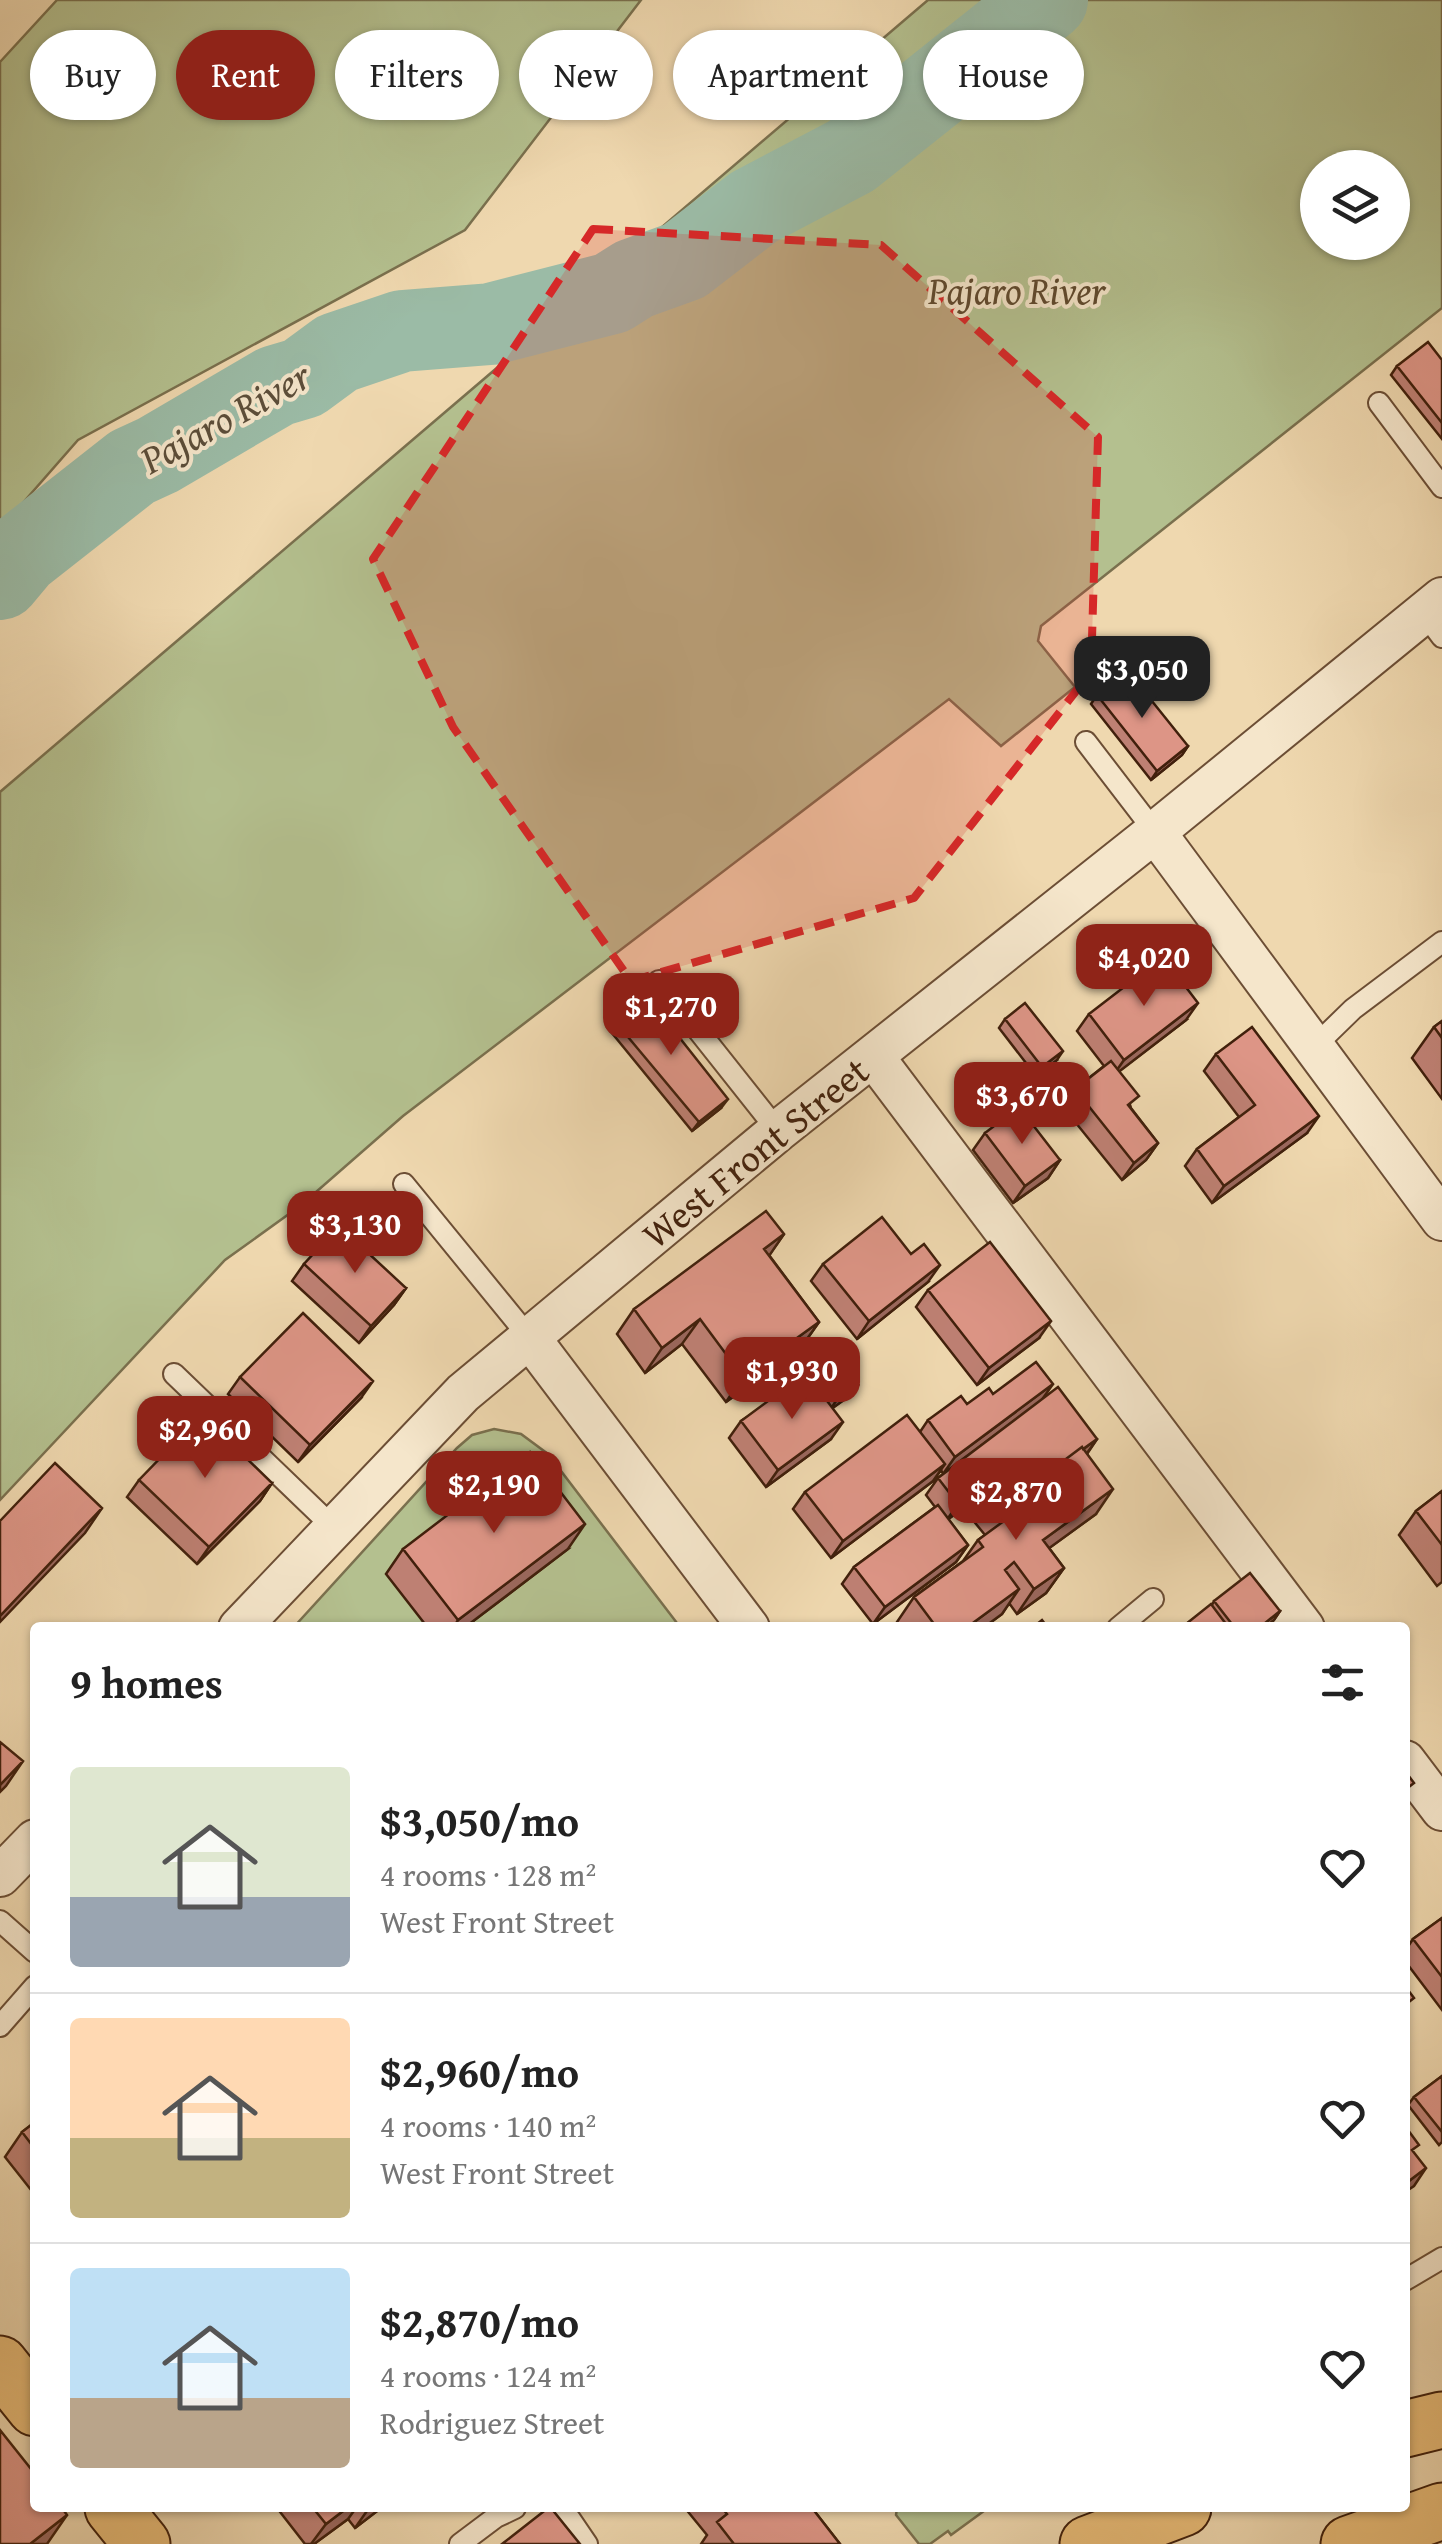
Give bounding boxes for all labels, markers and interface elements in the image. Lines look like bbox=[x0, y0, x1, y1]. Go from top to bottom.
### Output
chip: Buy bbox=[30, 30, 156, 120]
chip: Rent bbox=[176, 30, 315, 120]
chip: Filters bbox=[335, 30, 499, 120]
chip: New bbox=[519, 30, 653, 120]
chip: Apartment bbox=[673, 30, 903, 120]
chip: House bbox=[923, 30, 1084, 120]
map controls bbox=[1300, 150, 1410, 260]
button: layers bbox=[1300, 150, 1410, 260]
park label: Pajaro River bbox=[927, 262, 1108, 318]
water label: Pajaro River bbox=[128, 345, 322, 489]
pin: $3,050 bbox=[1061, 636, 1223, 721]
text: $3,050 bbox=[1096, 645, 1188, 692]
pin: $4,020 bbox=[1063, 924, 1225, 1009]
text: $4,020 bbox=[1098, 933, 1190, 980]
pin: $1,270 bbox=[590, 973, 752, 1058]
text: $1,270 bbox=[625, 982, 717, 1029]
street label: West Front Street bbox=[629, 1043, 881, 1261]
pin: $3,670 bbox=[941, 1062, 1103, 1147]
text: $3,670 bbox=[976, 1071, 1068, 1118]
pin: $3,130 bbox=[274, 1191, 436, 1276]
text: $3,130 bbox=[309, 1200, 401, 1247]
pin: $1,930 bbox=[711, 1337, 873, 1422]
text: $1,930 bbox=[746, 1346, 838, 1393]
pin: $2,960 bbox=[124, 1396, 286, 1481]
text: $2,960 bbox=[159, 1405, 251, 1452]
pin: $2,190 bbox=[413, 1451, 575, 1536]
pin: $2,870 bbox=[935, 1458, 1097, 1543]
text: $2,190 bbox=[448, 1460, 540, 1507]
text: $2,870 bbox=[970, 1467, 1062, 1514]
text: 9 homes bbox=[70, 1652, 223, 1713]
icon: filters bbox=[1315, 1655, 1370, 1710]
text: $3,050/mo bbox=[380, 1790, 579, 1851]
icon: home bbox=[150, 1807, 270, 1927]
icon: heart bbox=[1315, 1840, 1370, 1895]
text: 4 rooms · 128 m² bbox=[380, 1851, 596, 1898]
text: West Front Street bbox=[380, 1898, 614, 1945]
text: $2,960/mo bbox=[380, 2041, 579, 2102]
icon: home bbox=[150, 2058, 270, 2178]
icon: heart bbox=[1315, 2091, 1370, 2146]
text: 4 rooms · 140 m² bbox=[380, 2102, 596, 2149]
text: West Front Street bbox=[380, 2149, 614, 2196]
text: $2,870/mo bbox=[380, 2291, 579, 2352]
icon: home bbox=[150, 2308, 270, 2428]
icon: heart bbox=[1315, 2341, 1370, 2396]
text: 4 rooms · 124 m² bbox=[380, 2352, 596, 2399]
text: Rodriguez Street bbox=[380, 2399, 604, 2446]

